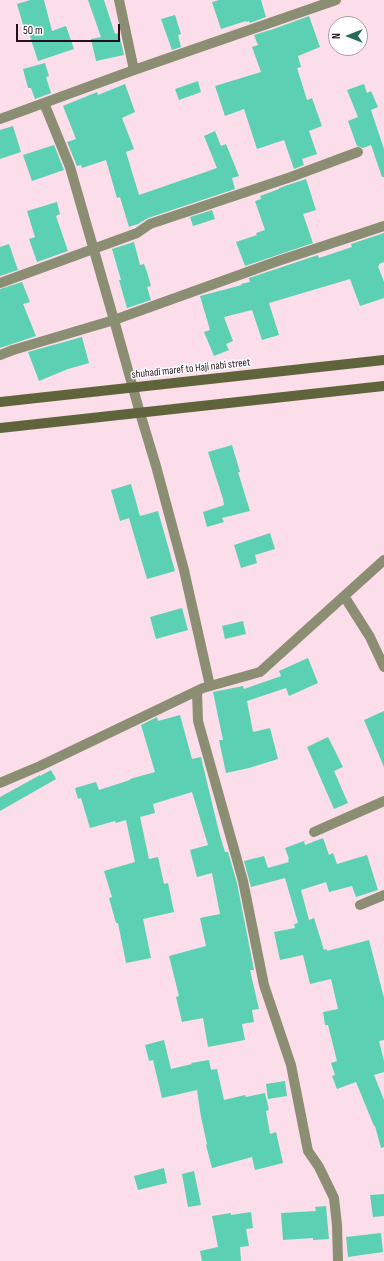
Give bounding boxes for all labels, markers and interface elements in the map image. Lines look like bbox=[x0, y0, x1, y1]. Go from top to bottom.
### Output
scale bar bbox=[18, 16, 122, 42]
north arrow bbox=[328, 16, 368, 56]
text: 50 m bbox=[23, 23, 43, 38]
text: N bbox=[330, 33, 343, 39]
street label: shuhadi maref to Haji nabi street bbox=[131, 356, 251, 382]

